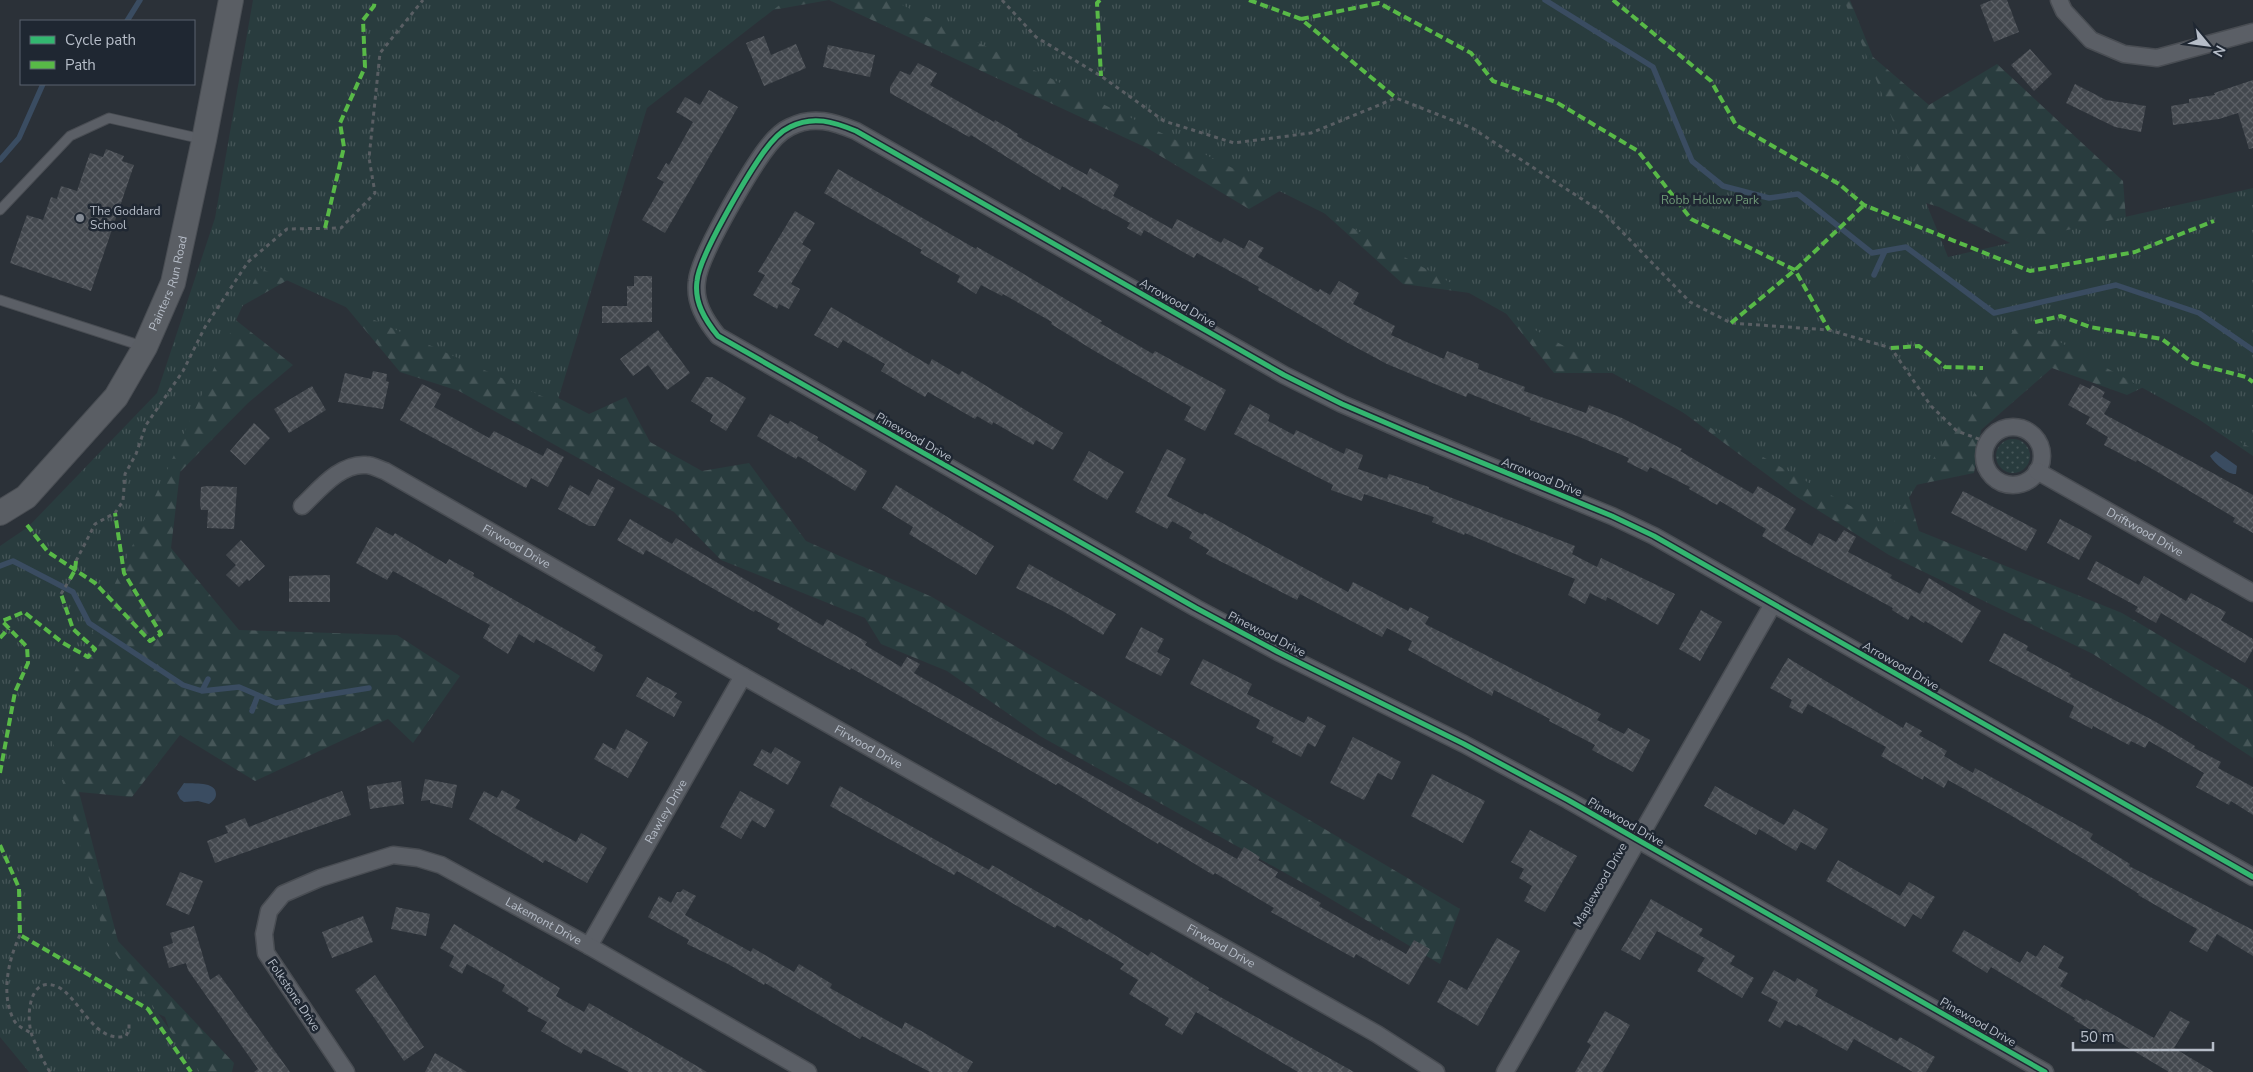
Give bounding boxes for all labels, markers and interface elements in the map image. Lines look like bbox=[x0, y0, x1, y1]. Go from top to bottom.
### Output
legend bbox=[20, 20, 195, 85]
north arrow bbox=[2183, 20, 2233, 70]
text: Cycle path bbox=[65, 30, 136, 50]
text: N bbox=[2208, 42, 2230, 60]
text: Path bbox=[65, 55, 96, 75]
park label: Robb Hollow Park bbox=[1661, 192, 1760, 208]
place label: The Goddard School bbox=[90, 203, 160, 233]
marker: The Goddard School bbox=[74, 212, 86, 224]
street label: Painters Run Road bbox=[145, 234, 191, 333]
street label: Arrowood Drive bbox=[1137, 275, 1219, 331]
street label: Pinewood Drive bbox=[873, 409, 955, 465]
street label: Arrowood Drive bbox=[1499, 454, 1585, 500]
street label: Driftwood Drive bbox=[2104, 504, 2186, 560]
street label: Firwood Drive bbox=[480, 521, 554, 572]
street label: Pinewood Drive bbox=[1225, 607, 1309, 661]
street label: Arrowood Drive bbox=[1860, 638, 1942, 694]
street label: Firwood Drive bbox=[831, 721, 905, 772]
street label: Rawley Drive bbox=[641, 776, 691, 847]
street label: Pinewood Drive bbox=[1585, 794, 1667, 850]
street label: Maplewood Drive bbox=[1569, 840, 1631, 930]
street label: Lakemont Drive bbox=[503, 894, 585, 948]
street label: Firwood Drive bbox=[1184, 920, 1258, 972]
street label: Folkstone Drive bbox=[264, 956, 324, 1034]
street label: Pinewood Drive bbox=[1937, 994, 2019, 1050]
scale bar bbox=[2073, 1020, 2213, 1052]
text: 50 m bbox=[2080, 1027, 2115, 1047]

